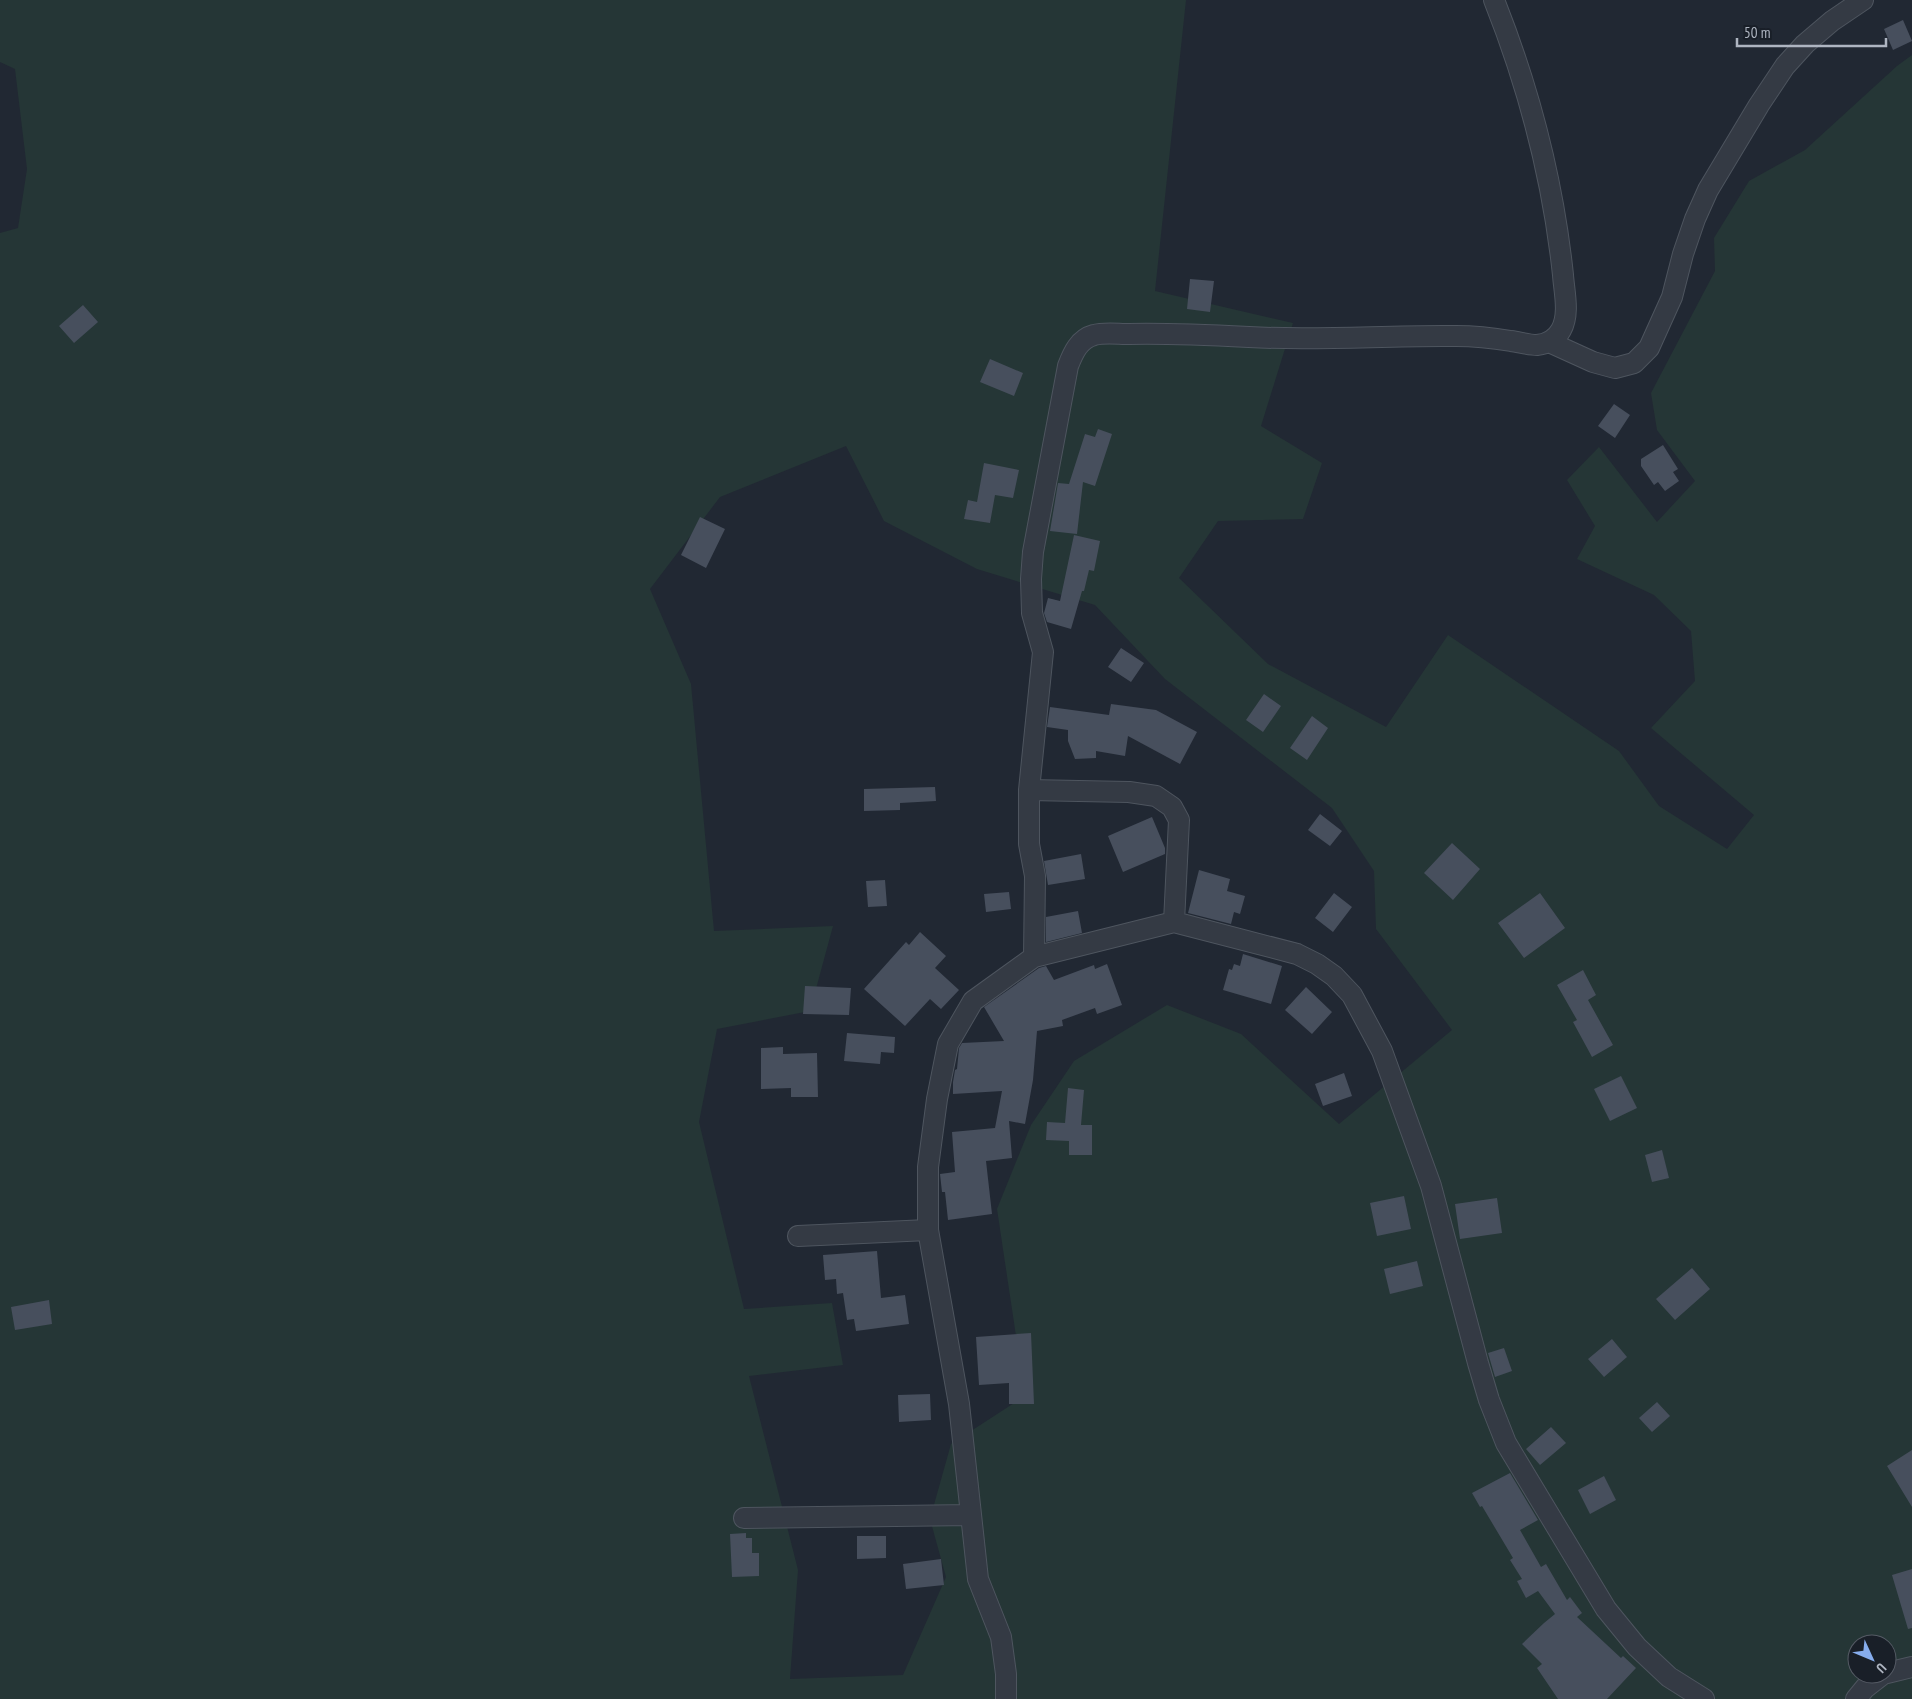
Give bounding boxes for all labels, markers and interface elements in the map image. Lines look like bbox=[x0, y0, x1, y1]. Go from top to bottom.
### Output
scale bar bbox=[1737, 15, 1886, 47]
text: 50 m bbox=[1744, 23, 1770, 42]
north arrow bbox=[1847, 1634, 1897, 1684]
text: U bbox=[1872, 1659, 1890, 1677]

